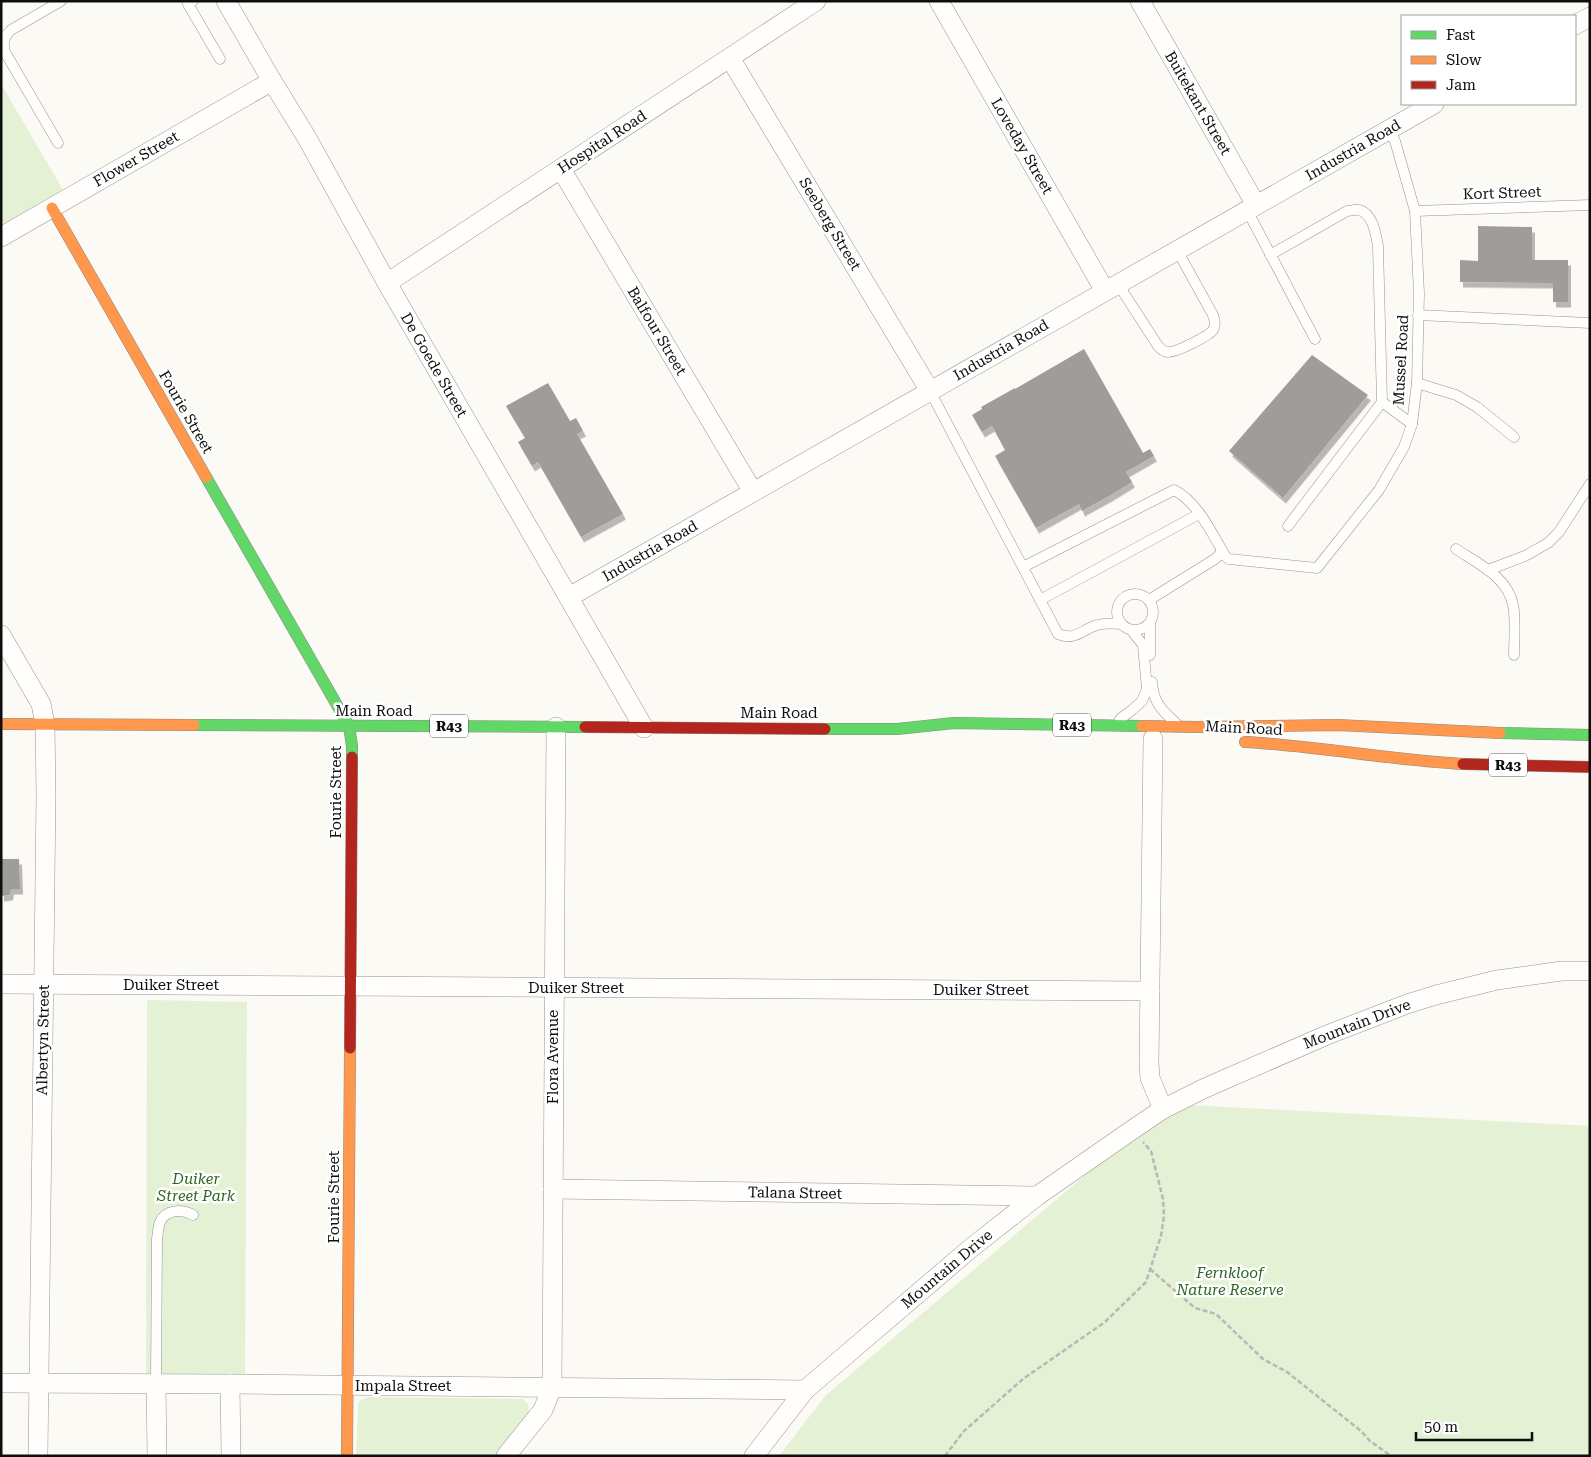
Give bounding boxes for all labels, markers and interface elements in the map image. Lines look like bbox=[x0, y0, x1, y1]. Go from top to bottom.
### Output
legend bbox=[1401, 15, 1576, 105]
text: Fast bbox=[1446, 26, 1476, 44]
street label: Buitekant Street bbox=[1161, 48, 1235, 158]
text: Slow bbox=[1446, 51, 1482, 69]
text: Jam bbox=[1446, 76, 1476, 94]
street label: Loveday Street bbox=[987, 95, 1057, 198]
street label: Hospital Road bbox=[554, 106, 650, 177]
street label: Industria Road bbox=[1302, 115, 1404, 184]
street label: Flower Street bbox=[90, 127, 182, 191]
street label: Seeberg Street bbox=[795, 174, 865, 274]
street label: Kort Street bbox=[1462, 183, 1542, 203]
street label: Balfour Street bbox=[624, 283, 691, 379]
street label: De Goede Street bbox=[397, 309, 471, 421]
street label: Mussel Road bbox=[1390, 314, 1412, 406]
street label: Industria Road bbox=[950, 315, 1052, 384]
street label: Fourie Street bbox=[155, 367, 217, 457]
street label: Industria Road bbox=[599, 516, 701, 585]
street label: Main Road bbox=[335, 702, 413, 720]
street label: Main Road bbox=[740, 704, 818, 722]
road number: R43 bbox=[430, 714, 468, 738]
road number: R43 bbox=[1053, 714, 1091, 736]
street label: Main Road bbox=[1205, 717, 1283, 739]
street label: Fourie Street bbox=[327, 745, 345, 838]
road number: R43 bbox=[1489, 754, 1527, 776]
street label: Duiker Street bbox=[123, 976, 219, 994]
street label: Duiker Street bbox=[528, 979, 624, 997]
street label: Duiker Street bbox=[933, 981, 1029, 999]
street label: Albertyn Street bbox=[33, 984, 53, 1096]
street label: Mountain Drive bbox=[1301, 995, 1413, 1053]
street label: Flora Avenue bbox=[544, 1010, 562, 1104]
street label: Fourie Street bbox=[325, 1150, 343, 1243]
park label: Duiker Street Park bbox=[156, 1170, 236, 1205]
street label: Talana Street bbox=[748, 1183, 843, 1203]
street label: Mountain Drive bbox=[898, 1226, 996, 1312]
park label: Fernkloof Nature Reserve bbox=[1175, 1264, 1284, 1299]
street label: Impala Street bbox=[355, 1377, 452, 1395]
scale bar bbox=[1416, 1410, 1532, 1442]
text: 50 m bbox=[1424, 1418, 1459, 1436]

